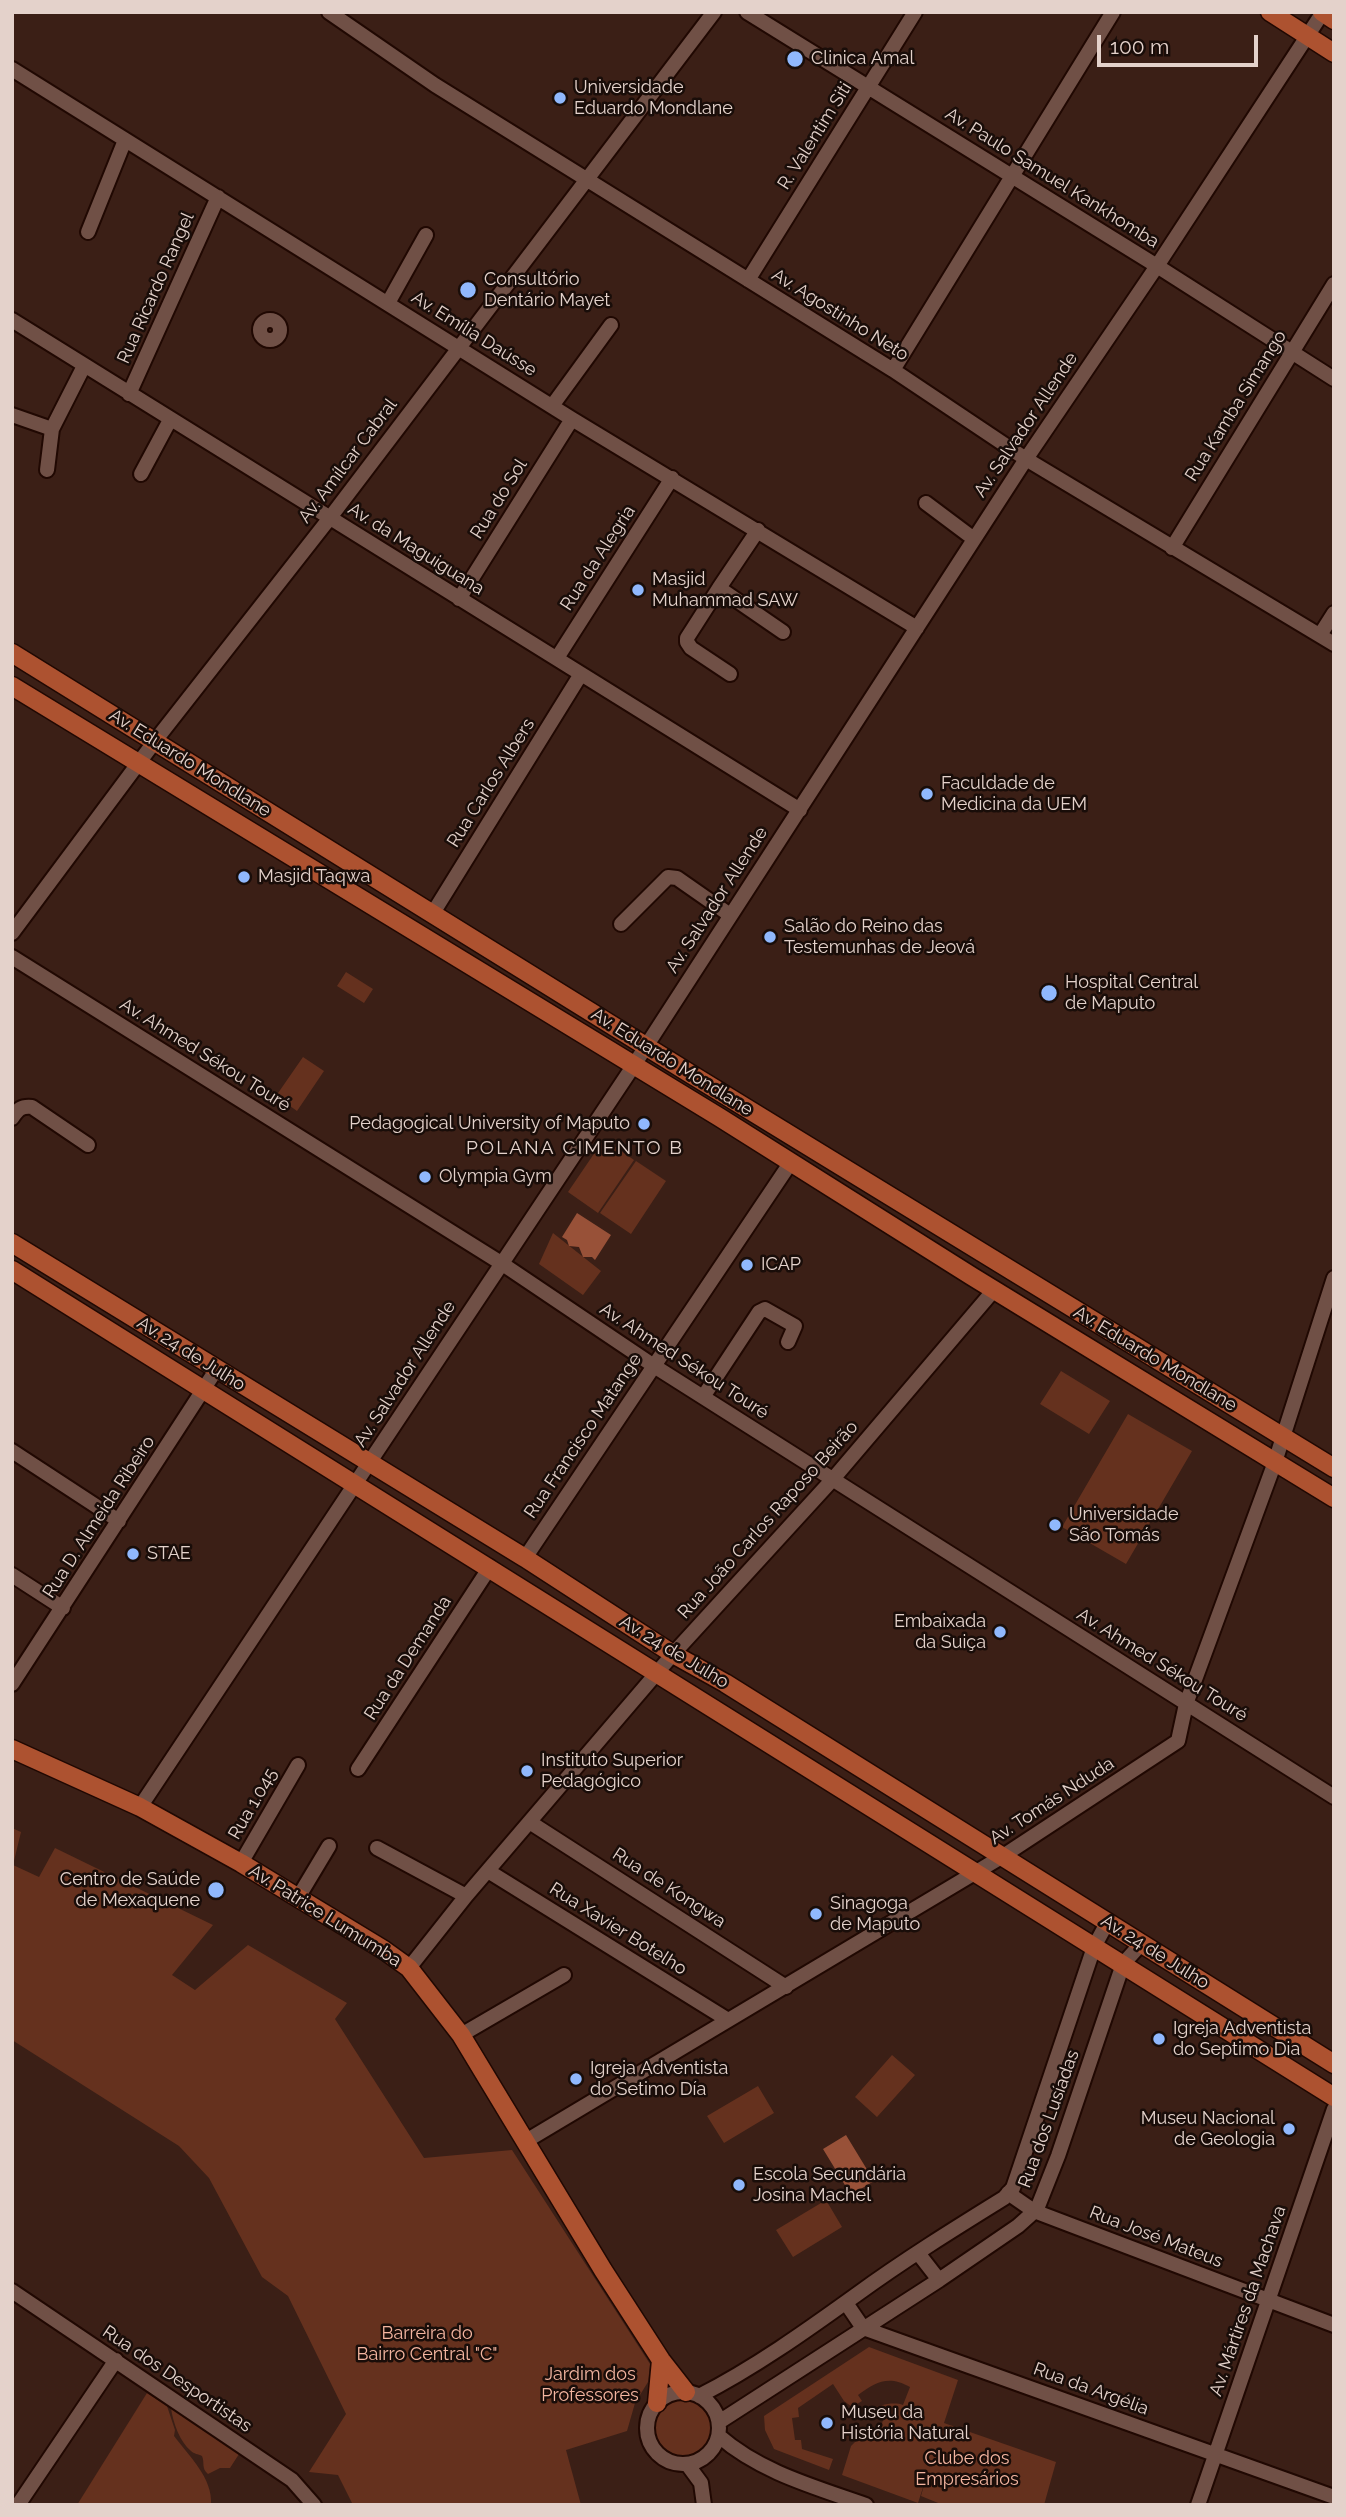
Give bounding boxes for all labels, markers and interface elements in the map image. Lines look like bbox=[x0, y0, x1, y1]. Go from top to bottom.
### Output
scale bar bbox=[1101, 21, 1262, 65]
text: 100 m bbox=[1110, 34, 1169, 59]
place label: Clinica Amal bbox=[811, 48, 914, 70]
marker: Clinica Amal bbox=[785, 49, 805, 69]
place label: Universidade Eduardo Mondlane bbox=[574, 77, 733, 119]
street label: R. Valentim Siti bbox=[773, 78, 857, 194]
marker: Universidade Eduardo Mondlane bbox=[552, 90, 568, 106]
street label: Av. Paulo Samuel Kankhomba bbox=[941, 103, 1163, 253]
street label: Rua Ricardo Rangel bbox=[113, 209, 199, 367]
street label: Av. Agostinho Neto bbox=[768, 264, 912, 366]
place label: Consultório Dentário Mayet bbox=[484, 269, 610, 312]
marker: Consultório Dentário Mayet bbox=[458, 280, 478, 300]
street label: Av. Emília Daússe bbox=[407, 287, 541, 381]
street label: Rua Kamba Simango bbox=[1181, 327, 1291, 485]
street label: Av. Salvador Allende bbox=[970, 348, 1082, 502]
street label: Av. Amílcar Cabral bbox=[294, 394, 402, 528]
street label: Rua do Sol bbox=[466, 455, 532, 543]
street label: Av. da Maguiguana bbox=[344, 498, 488, 600]
street label: Rua da Alegria bbox=[556, 501, 640, 615]
place label: Masjid Muhammad SAW bbox=[652, 569, 798, 612]
marker: Masjid Muhammad SAW bbox=[630, 582, 646, 598]
street label: Av. Eduardo Mondlane bbox=[105, 704, 275, 822]
street label: Rua Carlos Albers bbox=[443, 715, 539, 851]
place label: Faculdade de Medicina da UEM bbox=[941, 773, 1087, 816]
marker: Faculdade de Medicina da UEM bbox=[919, 786, 935, 802]
street label: Av. Salvador Allende bbox=[662, 823, 772, 977]
place label: Masjid Taqwa bbox=[258, 866, 370, 888]
marker: Masjid Taqwa bbox=[236, 869, 252, 885]
place label: Salão do Reino das Testemunhas de Jeová bbox=[784, 916, 975, 958]
marker: Salão do Reino das Testemunhas de Jeová bbox=[762, 929, 778, 945]
place label: Hospital Central de Maputo bbox=[1065, 972, 1198, 1014]
marker: Hospital Central de Maputo bbox=[1039, 983, 1059, 1003]
street label: Av. Ahmed Sékou Touré bbox=[116, 994, 294, 1116]
street label: Av. Eduardo Mondlane bbox=[587, 1003, 757, 1121]
place label: Pedagogical University of Maputo bbox=[349, 1113, 630, 1135]
marker: Pedagogical University of Maputo bbox=[636, 1116, 652, 1132]
district label: POLANA CIMENTO B bbox=[468, 1137, 682, 1159]
place label: Olympia Gym bbox=[439, 1166, 552, 1188]
marker: Olympia Gym bbox=[417, 1169, 433, 1185]
place label: ICAP bbox=[761, 1254, 801, 1276]
marker: ICAP bbox=[739, 1257, 755, 1273]
street label: Av. Salvador Allende bbox=[350, 1297, 460, 1451]
street label: Av. Ahmed Sékou Touré bbox=[596, 1298, 772, 1424]
street label: Av. Eduardo Mondlane bbox=[1069, 1302, 1241, 1416]
street label: Av. 24 de Julho bbox=[133, 1312, 249, 1396]
street label: Rua Francisco Matange bbox=[520, 1349, 646, 1523]
street label: Rua João Carlos Raposo Beirão bbox=[673, 1417, 863, 1623]
street label: Rua D. Almeida Ribeiro bbox=[38, 1432, 160, 1602]
place label: Universidade São Tomás bbox=[1069, 1504, 1178, 1546]
marker: Universidade São Tomás bbox=[1047, 1517, 1063, 1533]
place label: STAE bbox=[147, 1543, 191, 1565]
marker: STAE bbox=[125, 1546, 141, 1562]
street label: Rua da Demanda bbox=[360, 1592, 456, 1724]
street label: Av. Ahmed Sékou Touré bbox=[1073, 1604, 1251, 1726]
street label: Av. 24 de Julho bbox=[616, 1611, 732, 1693]
place label: Embaixada da Suiça bbox=[894, 1611, 986, 1654]
marker: Embaixada da Suiça bbox=[992, 1624, 1008, 1640]
place label: Instituto Superior Pedagógico bbox=[541, 1750, 683, 1792]
street label: Av. Tomás Nduda bbox=[986, 1753, 1118, 1849]
marker: Instituto Superior Pedagógico bbox=[519, 1763, 535, 1779]
street label: Rua 1.045 bbox=[224, 1765, 282, 1843]
street label: Rua de Kongwa bbox=[608, 1843, 730, 1933]
street label: Av. Patrice Lumumba bbox=[245, 1860, 405, 1972]
place label: Centro de Saúde de Mexaquene bbox=[60, 1869, 200, 1912]
street label: Rua Xavier Botelho bbox=[545, 1878, 691, 1980]
marker: Centro de Saúde de Mexaquene bbox=[206, 1880, 226, 1900]
place label: Sinagoga de Maputo bbox=[830, 1893, 920, 1936]
marker: Sinagoga de Maputo bbox=[808, 1906, 824, 1922]
street label: Av. 24 de Julho bbox=[1097, 1910, 1213, 1994]
place label: Igreja Adventista do Septimo Dia bbox=[1173, 2018, 1311, 2060]
marker: Igreja Adventista do Septimo Dia bbox=[1151, 2031, 1167, 2047]
street label: Rua dos Lusíadas bbox=[1014, 2047, 1084, 2191]
place label: Igreja Adventista do Setimo Día bbox=[590, 2058, 728, 2100]
marker: Igreja Adventista do Setimo Día bbox=[568, 2071, 584, 2087]
place label: Museu Nacional de Geologia bbox=[1141, 2108, 1275, 2150]
marker: Museu Nacional de Geologia bbox=[1281, 2121, 1297, 2137]
place label: Escola Secundária Josina Machel bbox=[753, 2164, 906, 2206]
marker: Escola Secundária Josina Machel bbox=[731, 2177, 747, 2193]
street label: Rua José Mateus bbox=[1086, 2202, 1226, 2272]
street label: Av. Mártires da Machava bbox=[1205, 2203, 1291, 2399]
street label: Rua dos Desportistas bbox=[98, 2321, 256, 2437]
park label: Barreira do Bairro Central "C" bbox=[356, 2323, 498, 2366]
street label: Rua da Argélia bbox=[1031, 2358, 1151, 2420]
park label: Jardim dos Professores bbox=[541, 2364, 639, 2406]
place label: Museu da História Natural bbox=[841, 2402, 969, 2444]
marker: Museu da História Natural bbox=[819, 2415, 835, 2431]
park label: Clube dos Empresários bbox=[915, 2448, 1019, 2490]

